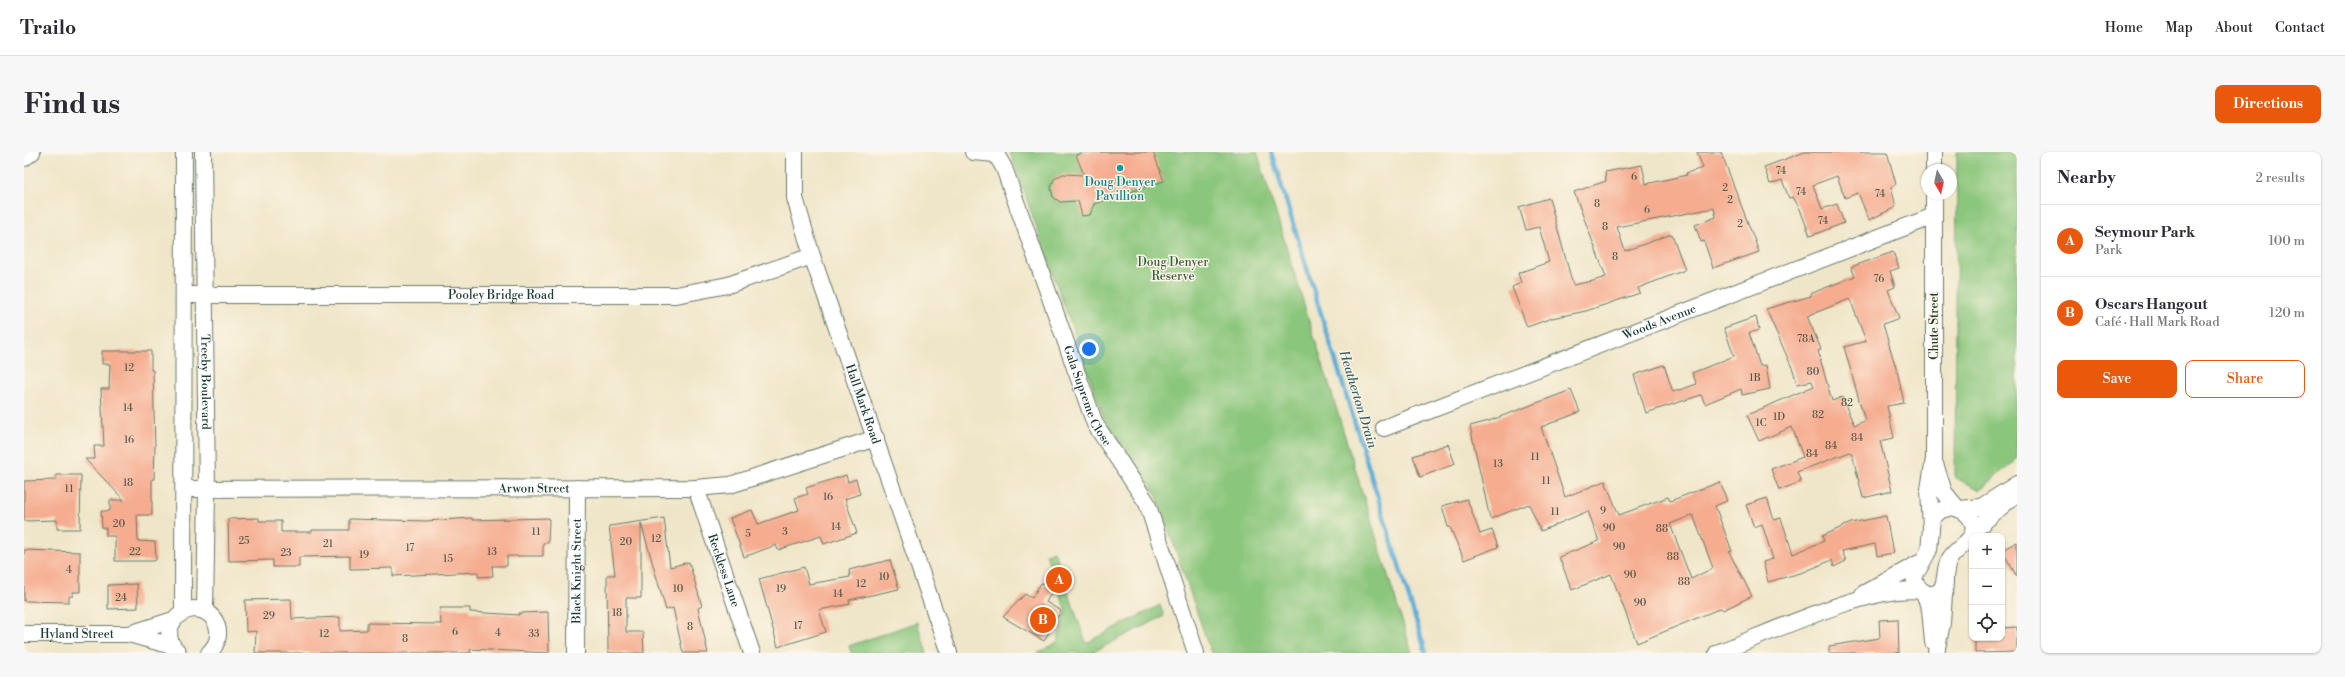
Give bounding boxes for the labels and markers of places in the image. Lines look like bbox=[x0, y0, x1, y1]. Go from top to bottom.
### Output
marker: Doug Denyer Pavillion bbox=[1115, 163, 1125, 173]
place label: Doug Denyer Pavillion bbox=[1085, 175, 1155, 204]
pin: A bbox=[1046, 565, 1072, 595]
pin: B bbox=[1030, 605, 1056, 635]

